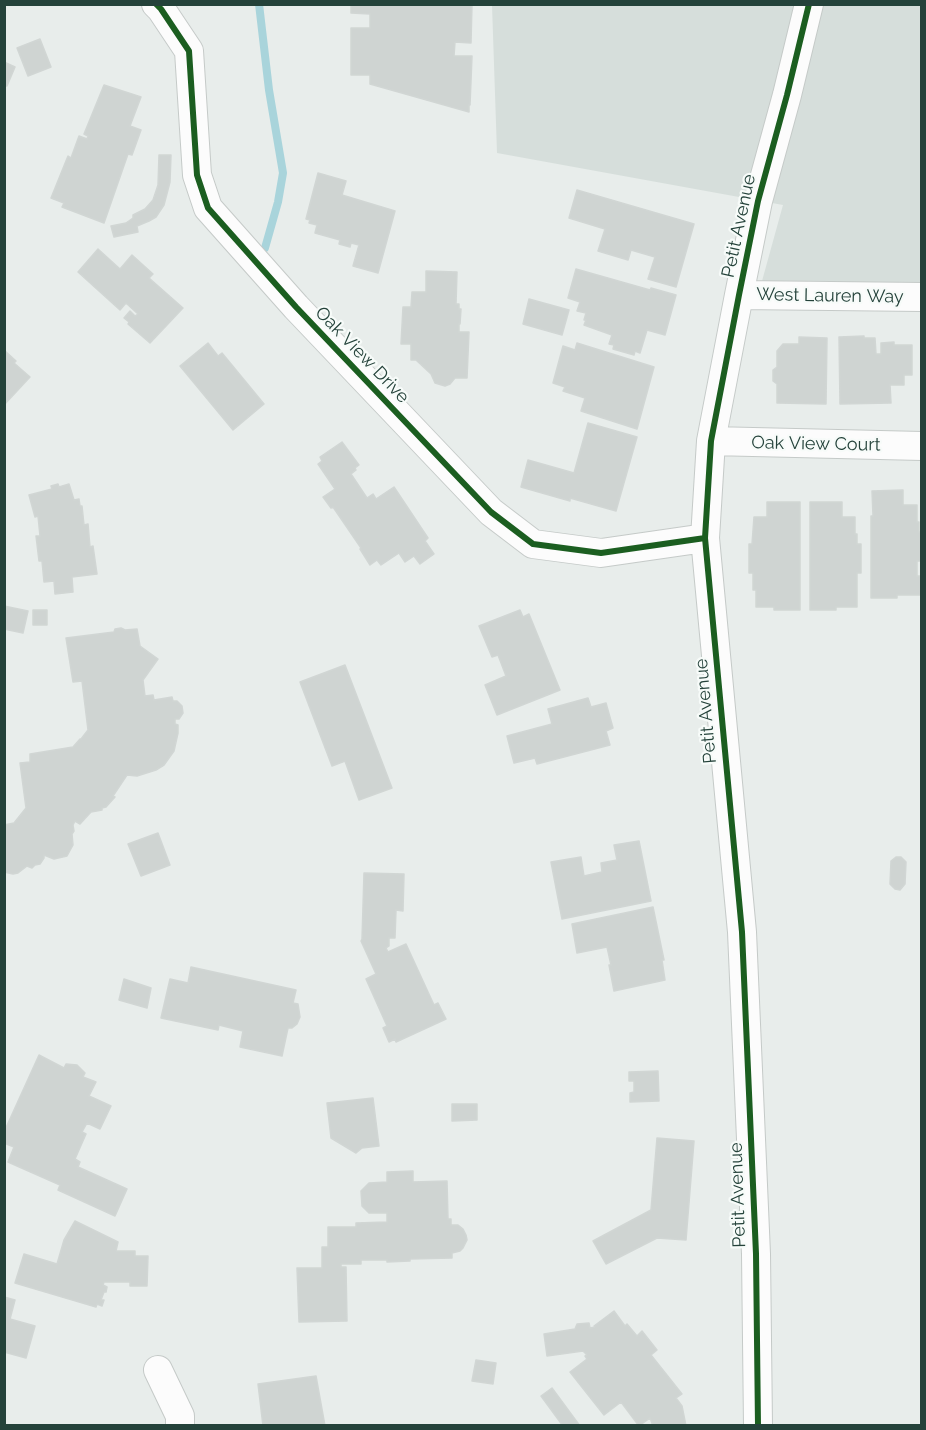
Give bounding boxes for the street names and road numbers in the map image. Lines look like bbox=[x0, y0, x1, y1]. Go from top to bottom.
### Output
street label: Petit Avenue bbox=[717, 172, 761, 280]
street label: West Lauren Way bbox=[756, 284, 904, 308]
street label: Oak View Drive bbox=[310, 302, 414, 408]
street label: Oak View Court bbox=[751, 432, 881, 456]
street label: Petit Avenue bbox=[691, 658, 721, 764]
street label: Petit Avenue bbox=[725, 1142, 751, 1248]

